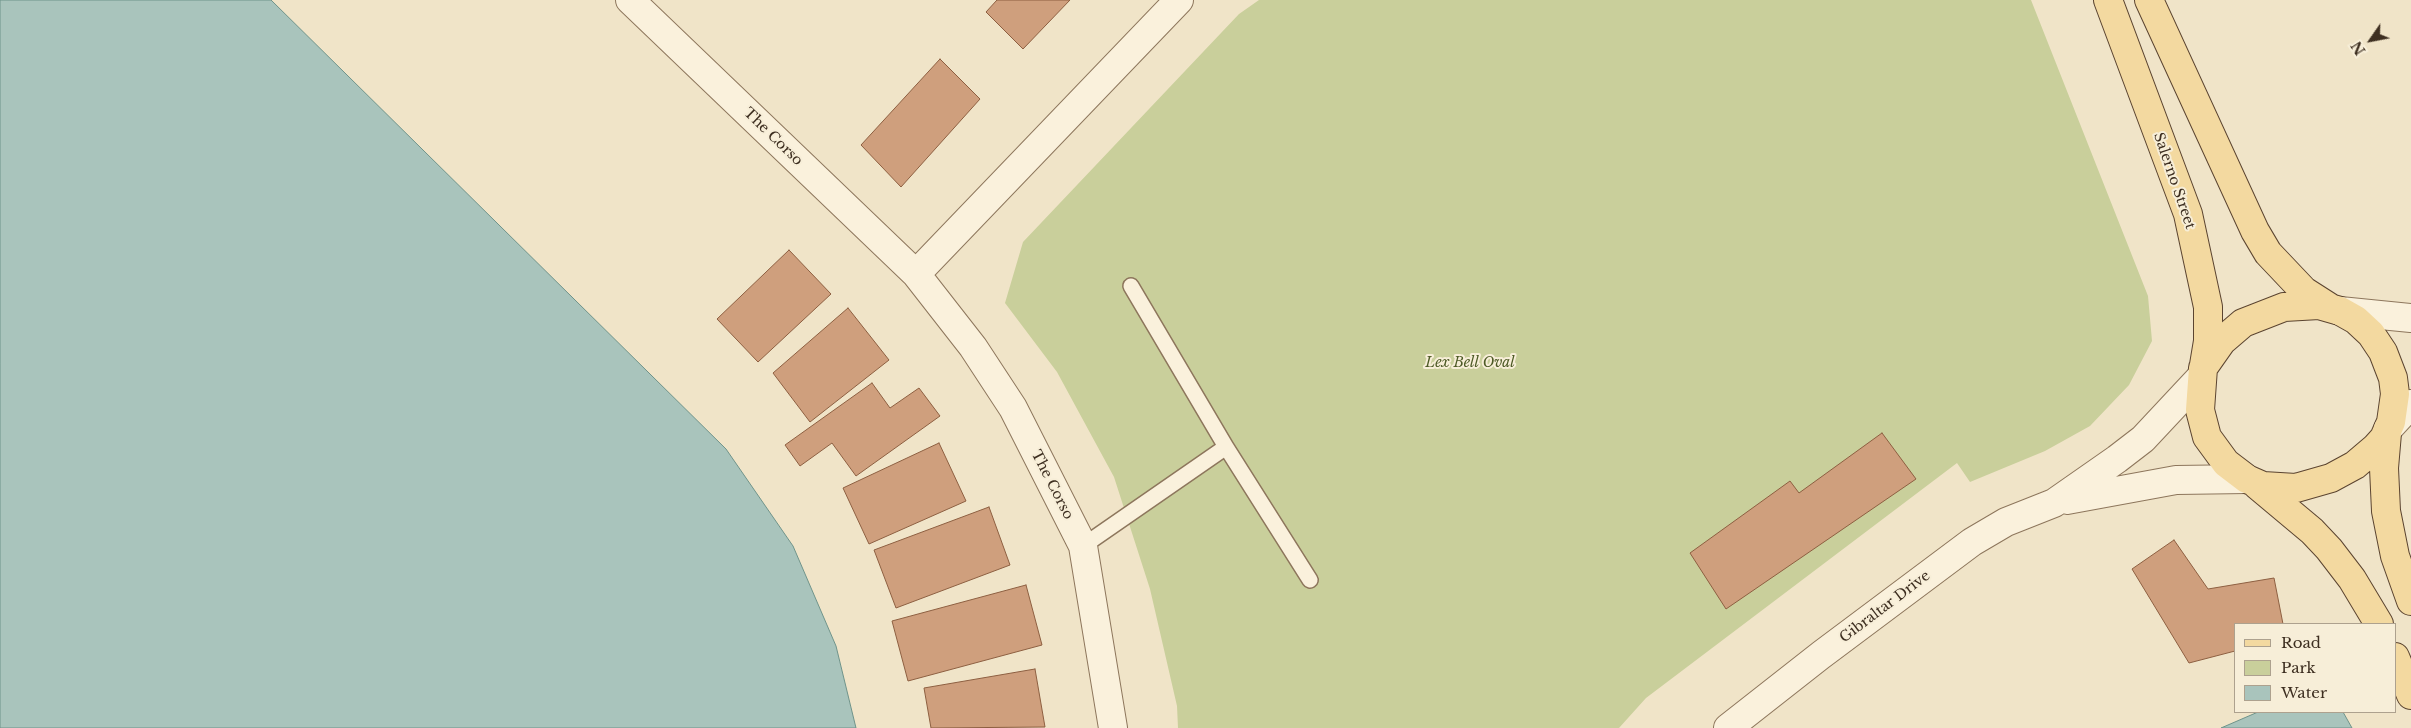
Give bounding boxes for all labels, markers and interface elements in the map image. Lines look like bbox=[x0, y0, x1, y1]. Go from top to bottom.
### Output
north arrow bbox=[2346, 15, 2396, 65]
text: N bbox=[2347, 38, 2370, 59]
street label: The Corso bbox=[740, 105, 806, 169]
street label: Salerno Street bbox=[2150, 131, 2198, 231]
park label: Lex Bell Oval bbox=[1425, 355, 1515, 371]
street label: The Corso bbox=[1027, 448, 1077, 522]
street label: Gibraltar Drive bbox=[1836, 568, 1934, 646]
legend bbox=[2234, 623, 2396, 713]
text: Road bbox=[2281, 633, 2321, 652]
text: Park bbox=[2281, 658, 2316, 677]
text: Water bbox=[2281, 683, 2327, 702]

